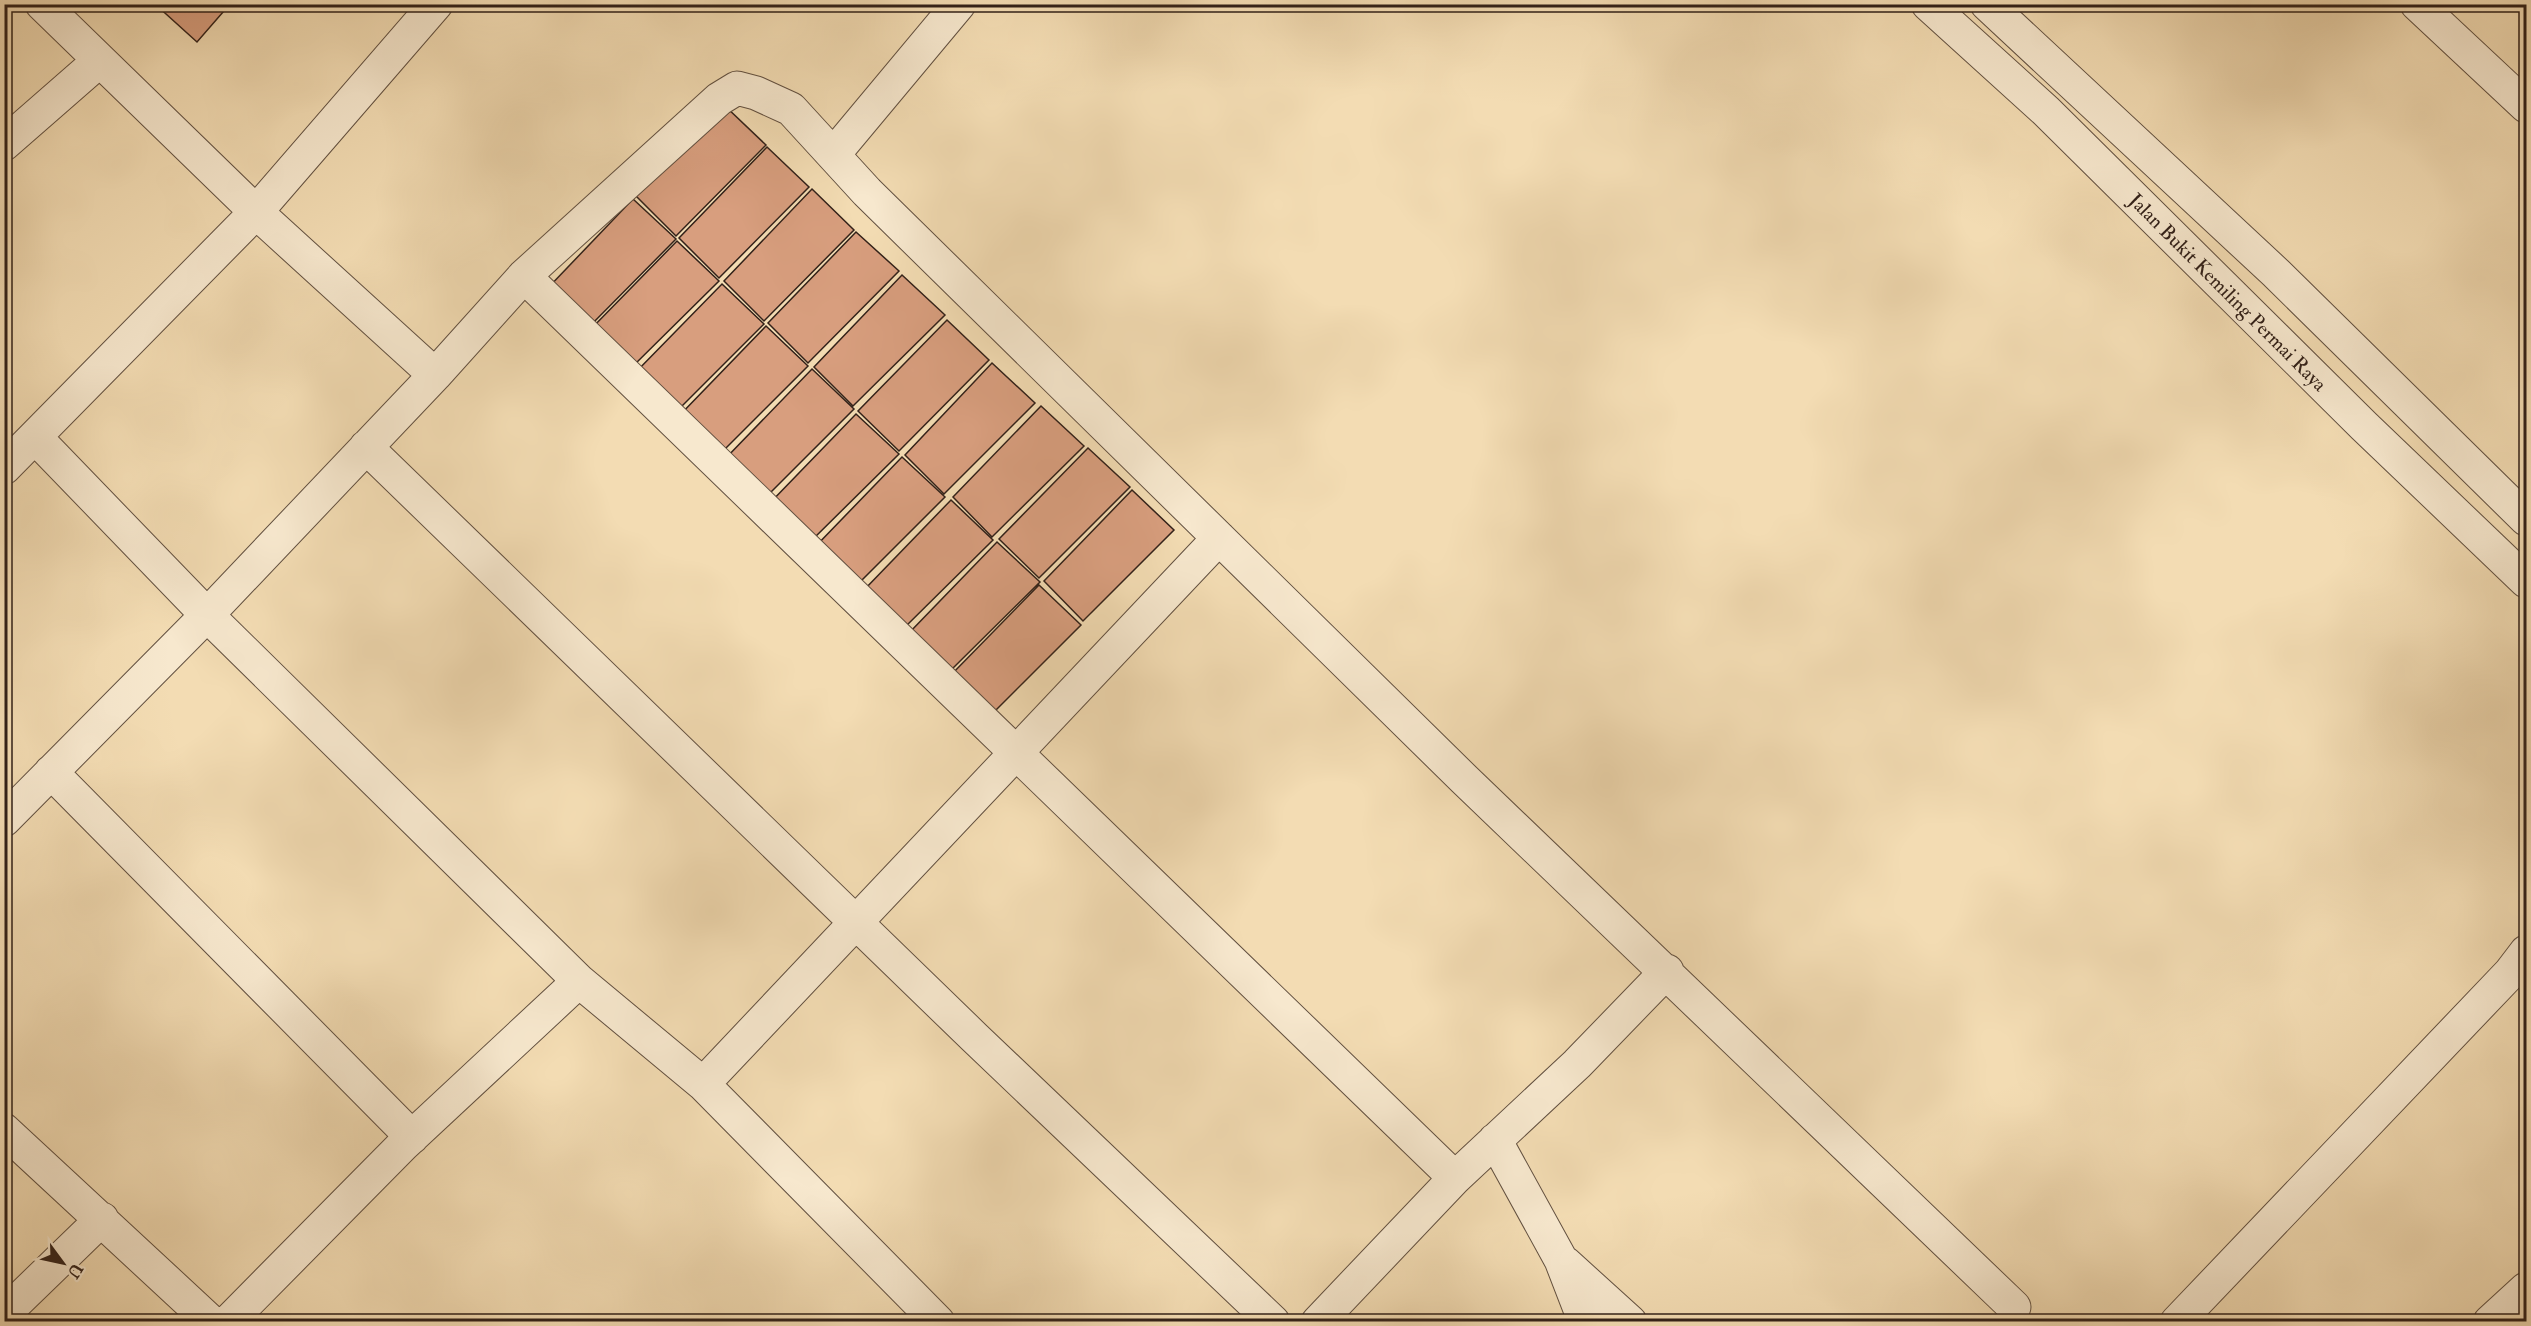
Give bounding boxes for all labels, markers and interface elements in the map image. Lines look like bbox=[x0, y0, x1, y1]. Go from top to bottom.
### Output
street label: Jalan Bukit Kemiling Permai Raya bbox=[2123, 187, 2332, 397]
north arrow bbox=[33, 1233, 93, 1293]
text: U bbox=[62, 1260, 87, 1282]

